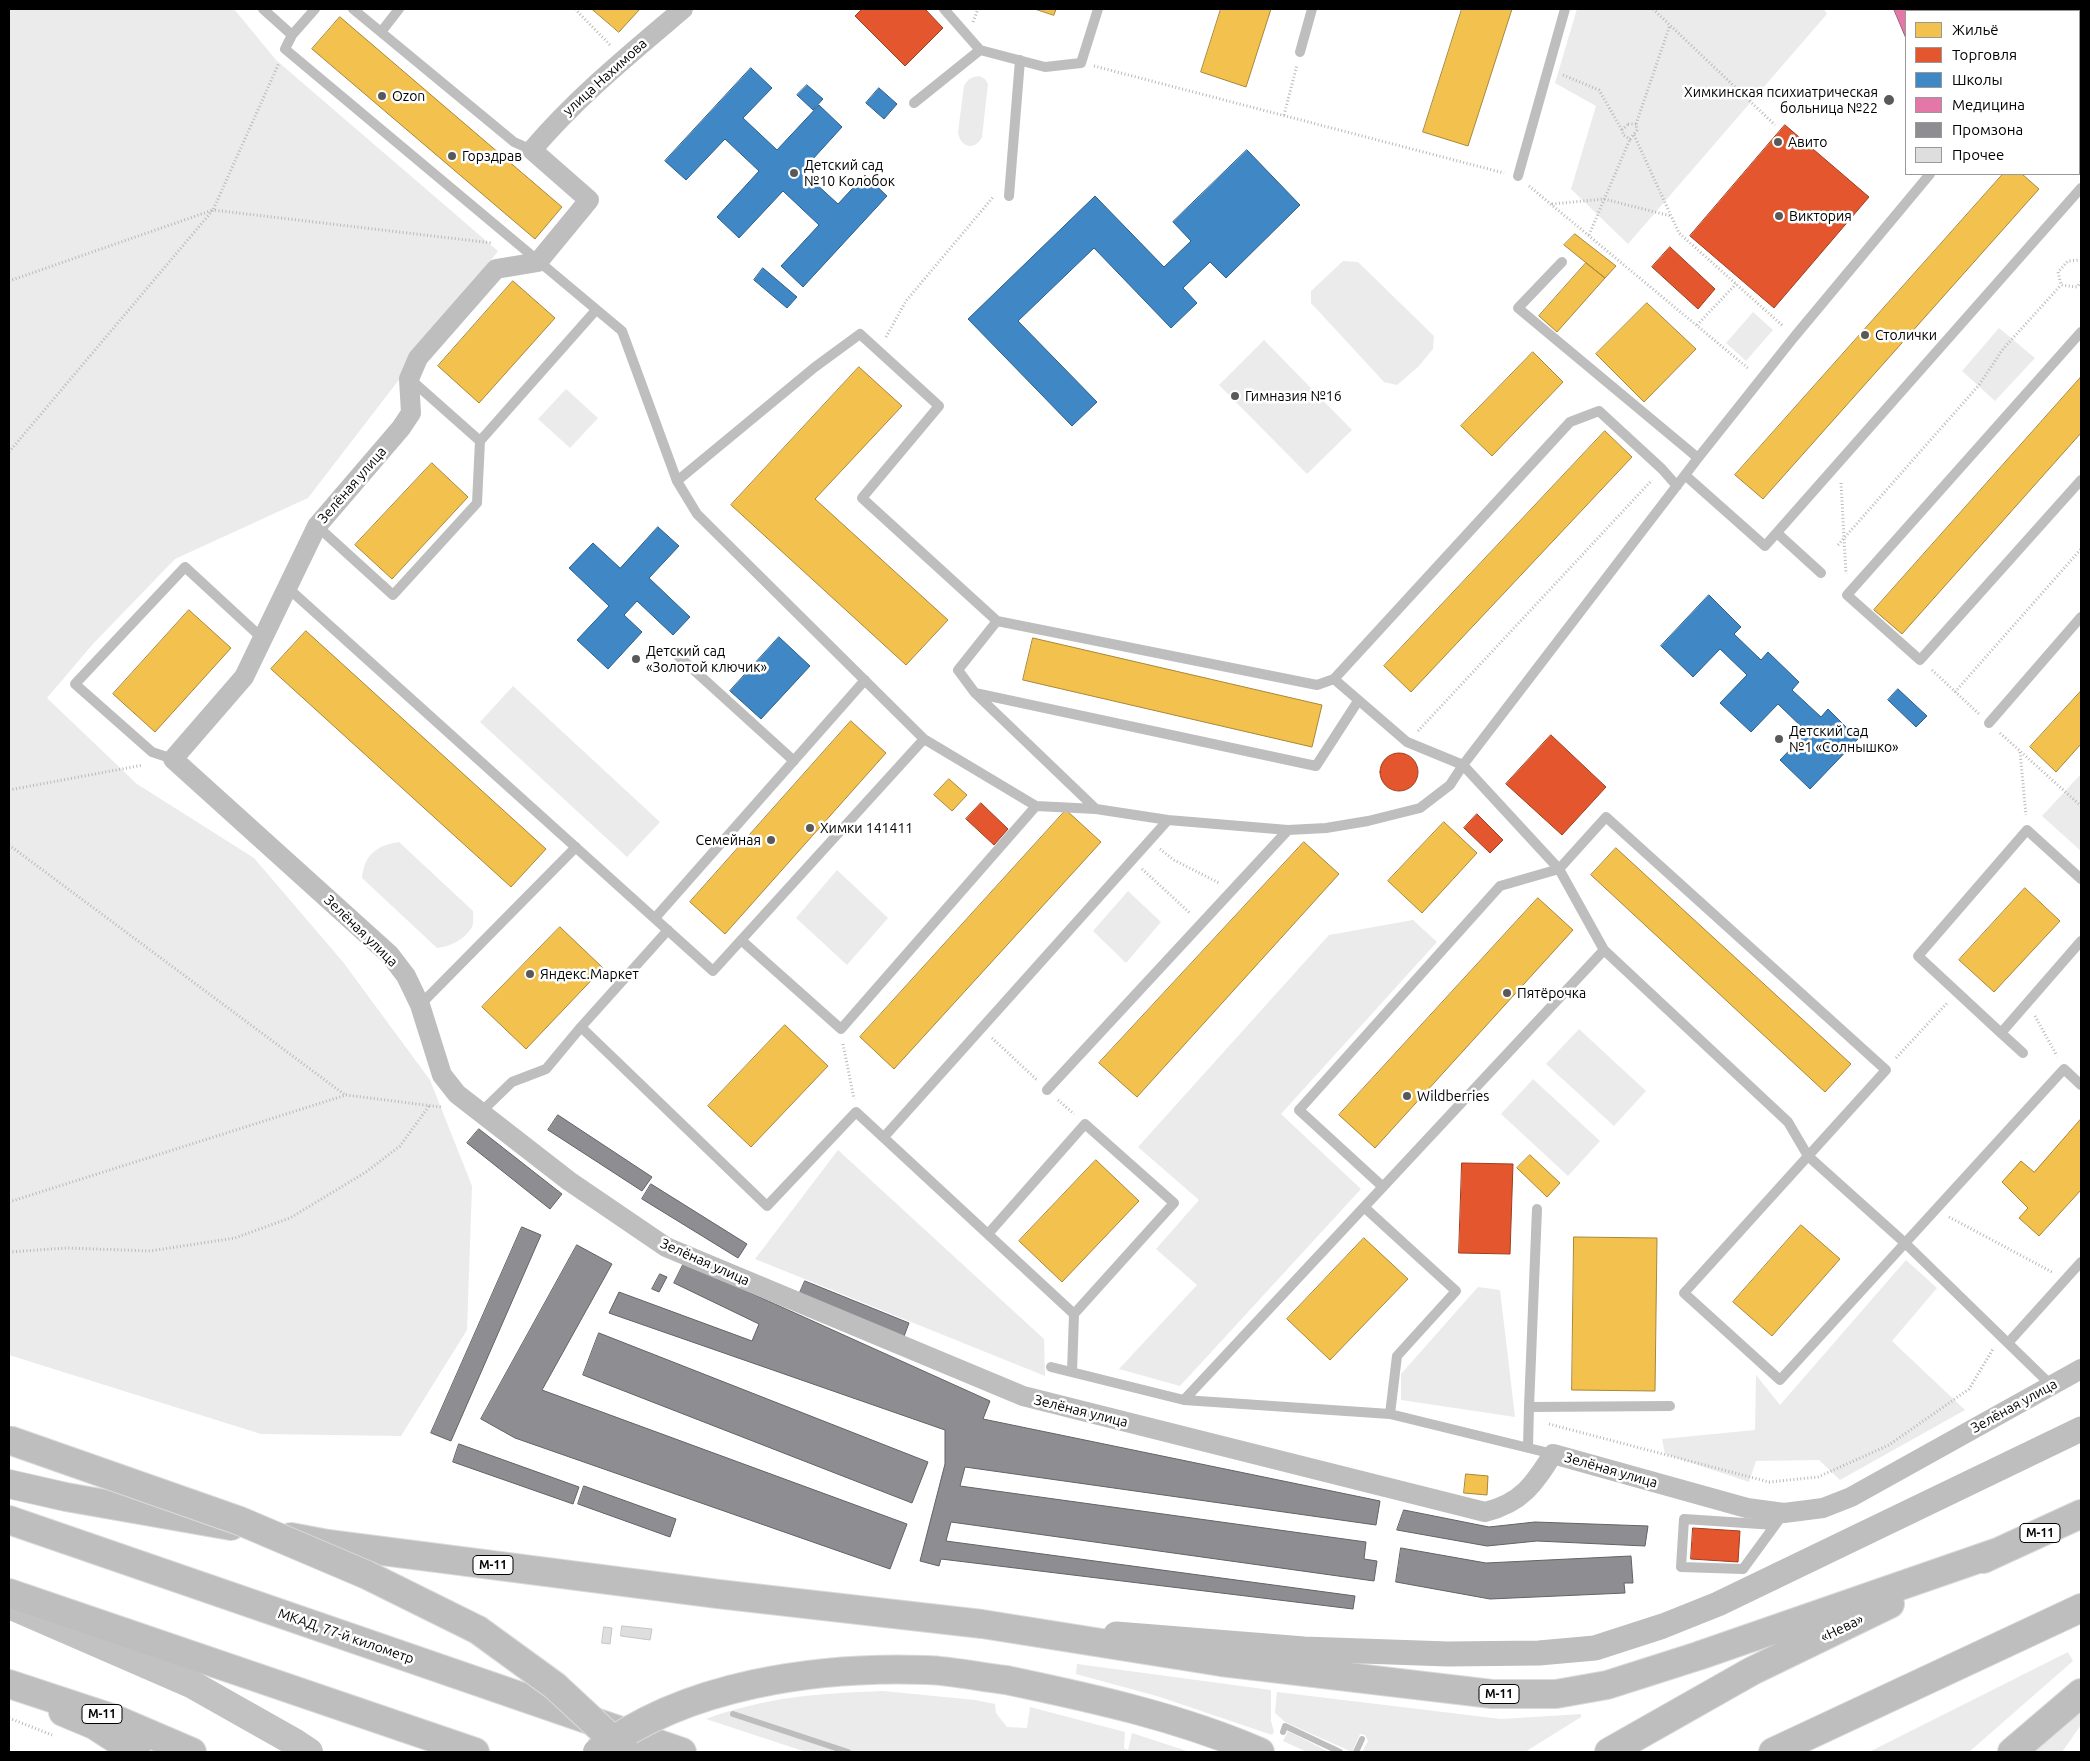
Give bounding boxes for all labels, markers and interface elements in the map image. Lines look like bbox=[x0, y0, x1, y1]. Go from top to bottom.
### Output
legend bbox=[1905, 10, 2080, 175]
text: Жильё bbox=[1952, 21, 1999, 38]
street label: улица Нахимова bbox=[560, 35, 650, 119]
text: Торговля bbox=[1952, 46, 2017, 63]
text: Школы bbox=[1952, 71, 2003, 88]
place label: Химкинская психиатрическая больница №22 bbox=[1684, 84, 1878, 116]
place label: Ozon bbox=[392, 88, 425, 104]
marker: Ozon bbox=[376, 90, 388, 102]
marker: Химкинская психиатрическая больница №22 bbox=[1882, 93, 1896, 107]
text: Медицина bbox=[1952, 96, 2025, 113]
text: Промзона bbox=[1952, 121, 2023, 138]
place label: Авито bbox=[1788, 134, 1828, 150]
marker: Авито bbox=[1772, 136, 1784, 148]
text: Прочее bbox=[1952, 146, 2004, 163]
place label: Горздрав bbox=[462, 148, 522, 164]
marker: Горздрав bbox=[446, 150, 458, 162]
place label: Детский сад №10 Колобок bbox=[804, 157, 895, 190]
marker: Детский сад №10 Колобок bbox=[788, 167, 800, 179]
place label: Виктория bbox=[1789, 208, 1852, 224]
marker: Виктория bbox=[1773, 210, 1785, 222]
place label: Столички bbox=[1875, 327, 1937, 343]
marker: Столички bbox=[1859, 329, 1871, 341]
place label: Гимназия №16 bbox=[1245, 388, 1342, 404]
marker: Гимназия №16 bbox=[1229, 390, 1241, 402]
street label: Зелёная улица bbox=[314, 443, 390, 527]
place label: Детский сад «Золотой ключик» bbox=[646, 643, 767, 676]
marker: Детский сад «Золотой ключик» bbox=[630, 653, 642, 665]
place label: Детский сад №1 «Солнышко» bbox=[1789, 723, 1899, 756]
marker: Детский сад №1 «Солнышко» bbox=[1773, 733, 1785, 745]
place label: Химки 141411 bbox=[820, 820, 913, 836]
marker: Химки 141411 bbox=[804, 822, 816, 834]
place label: Семейная bbox=[696, 832, 761, 848]
marker: Семейная bbox=[765, 834, 777, 846]
street label: Зелёная улица bbox=[321, 892, 401, 970]
place label: Яндекс.Маркет bbox=[540, 966, 639, 982]
marker: Яндекс.Маркет bbox=[524, 968, 536, 980]
place label: Пятёрочка bbox=[1517, 985, 1586, 1001]
marker: Пятёрочка bbox=[1501, 987, 1513, 999]
place label: Wildberries bbox=[1417, 1088, 1489, 1104]
marker: Wildberries bbox=[1401, 1090, 1413, 1102]
street label: Зелёная улица bbox=[658, 1235, 752, 1289]
street label: Зелёная улица bbox=[1968, 1375, 2060, 1437]
street label: Зелёная улица bbox=[1032, 1391, 1130, 1431]
street label: Зелёная улица bbox=[1563, 1449, 1659, 1491]
road number: М-11 bbox=[2020, 1524, 2060, 1542]
road number: М-11 bbox=[473, 1556, 513, 1574]
street label: МКАД, 77-й километр bbox=[276, 1605, 416, 1667]
street label: «Нева» bbox=[1818, 1610, 1866, 1646]
road number: М-11 bbox=[1479, 1685, 1519, 1704]
road number: М-11 bbox=[82, 1705, 122, 1724]

